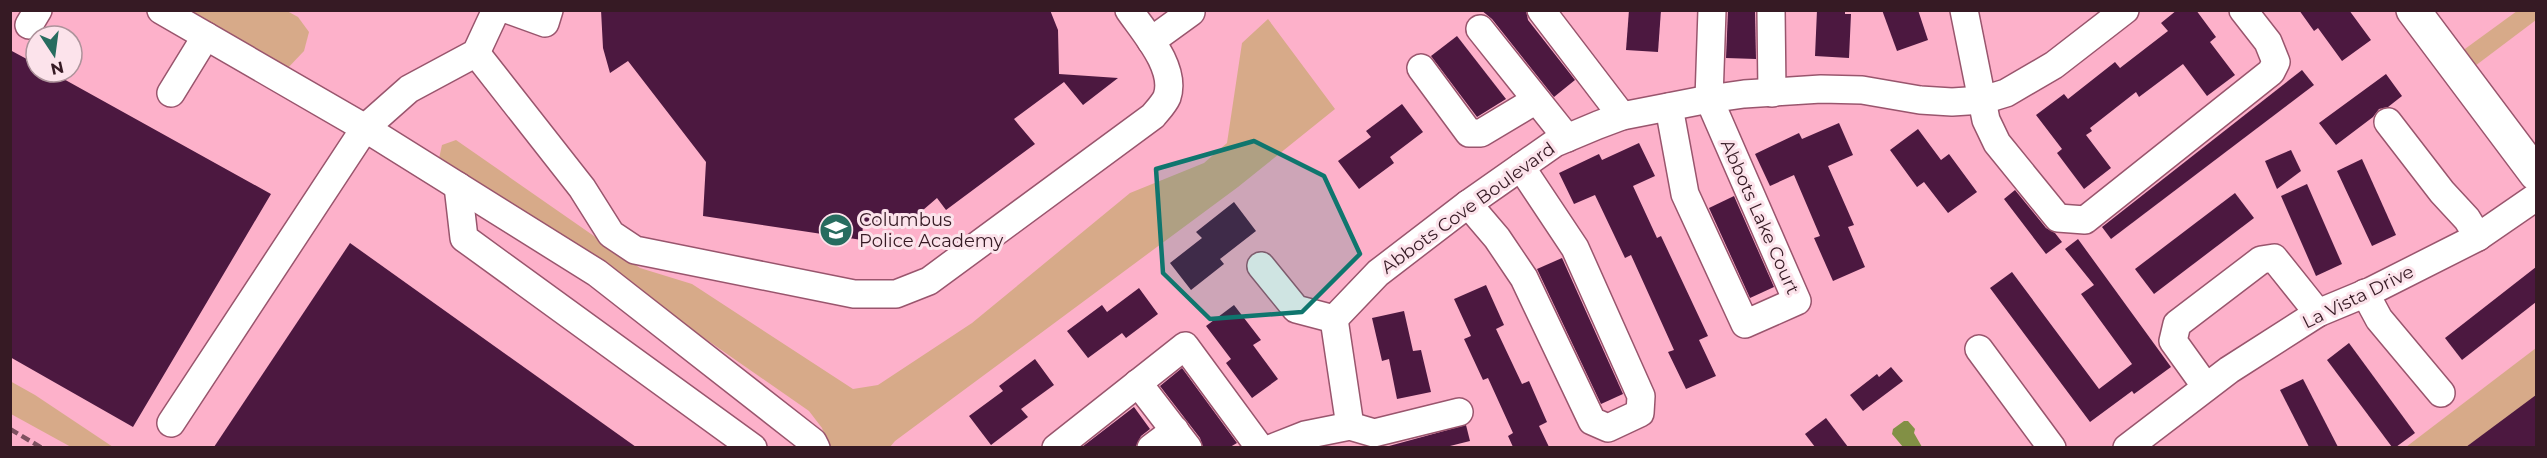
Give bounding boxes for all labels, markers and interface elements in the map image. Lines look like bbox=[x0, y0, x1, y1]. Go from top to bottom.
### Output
north arrow bbox=[24, 24, 84, 84]
text: N bbox=[49, 57, 66, 79]
street label: Abbots Lake Court bbox=[1716, 136, 1804, 298]
street label: Abbots Cove Boulevard bbox=[1377, 138, 1559, 278]
place label: Columbus Police Academy bbox=[859, 209, 1004, 252]
school or university icon: Columbus Police Academy bbox=[818, 212, 854, 248]
street label: La Vista Drive bbox=[2299, 260, 2417, 333]

